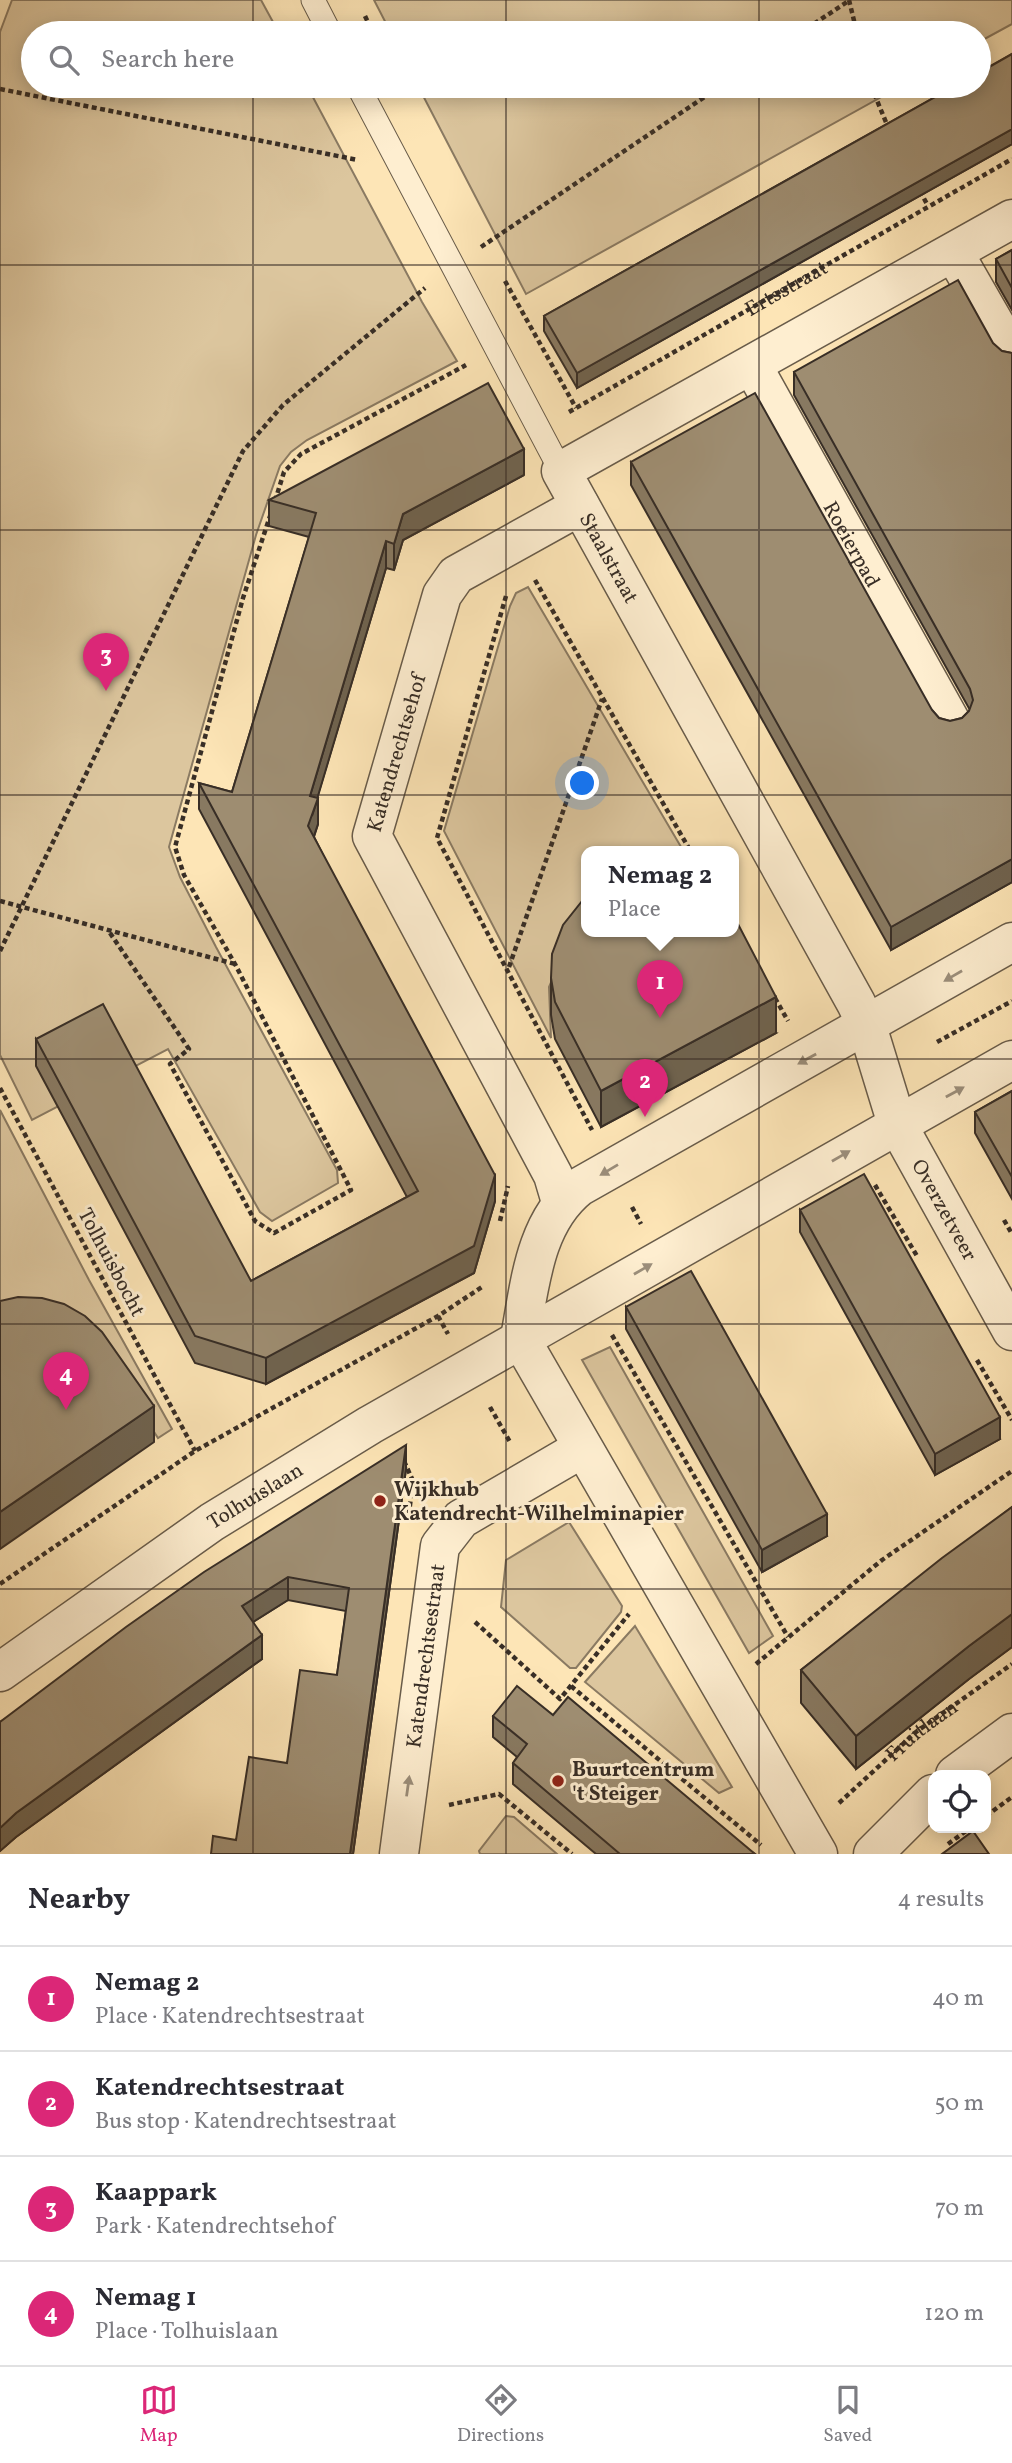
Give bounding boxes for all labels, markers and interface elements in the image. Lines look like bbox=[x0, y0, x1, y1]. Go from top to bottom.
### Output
search box bbox=[21, 21, 991, 98]
icon: search bbox=[45, 41, 83, 79]
text: Search here bbox=[101, 42, 234, 78]
street label: Ertsstraat bbox=[740, 254, 834, 324]
street label: Roeierpad bbox=[815, 496, 886, 593]
street label: Staalstraat bbox=[571, 508, 645, 609]
pin: 3 bbox=[83, 633, 129, 691]
street label: Katendrechtsehof bbox=[361, 669, 435, 836]
your location bbox=[565, 766, 599, 800]
popup bbox=[581, 846, 739, 937]
text: Nemag 2 bbox=[608, 858, 712, 894]
text: Place bbox=[608, 894, 661, 926]
pin: 1 bbox=[637, 960, 683, 1018]
one-way arrow bbox=[943, 970, 962, 982]
one-way arrow bbox=[797, 1053, 817, 1065]
pin: 2 bbox=[622, 1059, 668, 1117]
one-way arrow bbox=[945, 1086, 964, 1098]
one-way arrow bbox=[831, 1150, 851, 1162]
street label: Overzetveer bbox=[903, 1154, 983, 1267]
one-way arrow bbox=[599, 1164, 618, 1176]
street label: Tolhuisbocht bbox=[70, 1203, 151, 1322]
one-way arrow bbox=[634, 1263, 653, 1275]
pin: 4 bbox=[43, 1352, 89, 1410]
street label: Tolhuislaan bbox=[202, 1456, 309, 1537]
place label: Wijkhub Katendrecht-Wilhelminapier bbox=[394, 1476, 684, 1529]
marker: Wijkhub Katendrecht-Wilhelminapier bbox=[372, 1493, 388, 1509]
street label: Katendrechtsestraat bbox=[400, 1562, 454, 1750]
street label: Fruitlaan bbox=[880, 1694, 964, 1769]
place label: Buurtcentrum 't Steiger bbox=[572, 1756, 715, 1809]
map controls bbox=[928, 1770, 991, 1833]
button: locate bbox=[928, 1770, 991, 1833]
marker: Buurtcentrum 't Steiger bbox=[550, 1773, 566, 1789]
one-way arrow bbox=[403, 1775, 414, 1797]
text: Nearby bbox=[28, 1879, 130, 1921]
text: 4 results bbox=[898, 1884, 984, 1916]
text: Nemag 2 bbox=[95, 1965, 200, 2001]
text: 1 bbox=[46, 1983, 56, 2015]
text: 40 m bbox=[932, 1983, 984, 2015]
text: Place · Katendrechtsestraat bbox=[95, 2001, 365, 2033]
text: Katendrechtsestraat bbox=[95, 2070, 344, 2106]
text: 2 bbox=[45, 2088, 57, 2120]
text: 50 m bbox=[935, 2088, 984, 2120]
text: Bus stop · Katendrechtsestraat bbox=[95, 2106, 397, 2138]
text: Kaappark bbox=[95, 2175, 217, 2211]
text: 3 bbox=[45, 2193, 57, 2225]
text: 70 m bbox=[935, 2193, 984, 2225]
text: Park · Katendrechtsehof bbox=[95, 2211, 334, 2243]
text: Nemag 1 bbox=[95, 2280, 196, 2316]
text: 4 bbox=[44, 2298, 58, 2330]
text: 120 m bbox=[924, 2298, 984, 2330]
text: Place · Tolhuislaan bbox=[95, 2316, 279, 2348]
tab: Map bbox=[140, 2381, 178, 2449]
tab: Directions bbox=[457, 2381, 544, 2449]
tab: Saved bbox=[823, 2381, 872, 2449]

